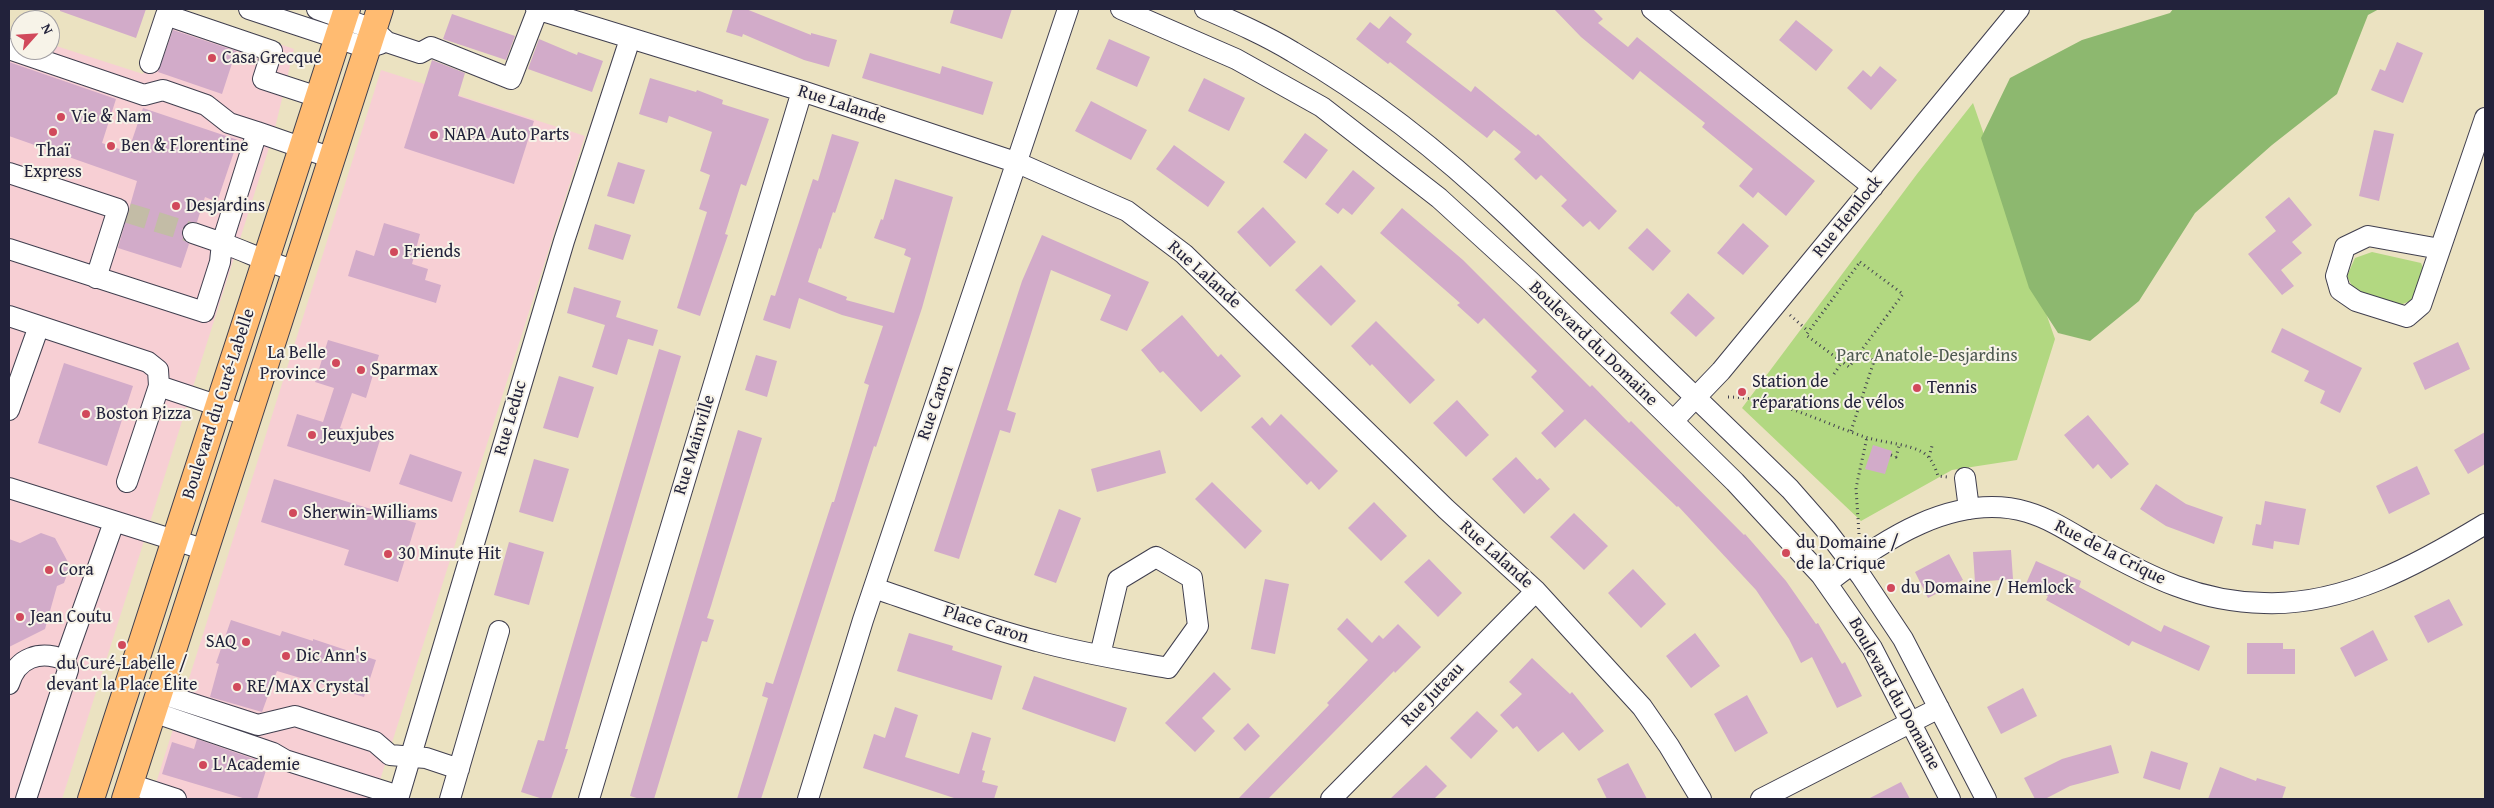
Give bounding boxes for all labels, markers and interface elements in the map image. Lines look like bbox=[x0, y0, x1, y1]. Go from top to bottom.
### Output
north arrow bbox=[10, 10, 60, 60]
text: N bbox=[37, 20, 59, 37]
place label: Casa Grecque bbox=[222, 47, 322, 69]
marker: Casa Grecque bbox=[206, 52, 218, 64]
street label: Rue Lalande bbox=[795, 81, 889, 129]
place label: Vie & Nam bbox=[71, 106, 151, 128]
marker: Vie & Nam bbox=[55, 111, 67, 123]
place label: NAPA Auto Parts bbox=[444, 124, 569, 146]
marker: Thaï Express bbox=[47, 126, 59, 138]
marker: NAPA Auto Parts bbox=[428, 129, 440, 141]
place label: Ben & Florentine bbox=[121, 135, 249, 157]
place label: Thaï Express bbox=[24, 140, 82, 182]
marker: Ben & Florentine bbox=[105, 140, 117, 152]
street label: Rue Hemlock bbox=[1809, 172, 1887, 262]
place label: Desjardins bbox=[186, 195, 265, 217]
marker: Desjardins bbox=[170, 200, 182, 212]
street label: Rue Lalande bbox=[1163, 236, 1245, 314]
place label: Friends bbox=[404, 241, 461, 263]
marker: Friends bbox=[388, 246, 400, 258]
street label: Boulevard du Domaine bbox=[1524, 277, 1662, 411]
street label: Boulevard du Curé-Labelle bbox=[178, 306, 260, 502]
place label: La Belle Province bbox=[260, 342, 326, 384]
park label: Parc Anatole-Desjardins bbox=[1836, 345, 2018, 367]
marker: La Belle Province bbox=[330, 357, 342, 369]
place label: Sparmax bbox=[371, 359, 438, 381]
street label: Rue Caron bbox=[913, 363, 959, 443]
marker: Sparmax bbox=[355, 364, 367, 376]
place label: Station de réparations de vélos bbox=[1752, 371, 1904, 414]
place label: Tennis bbox=[1927, 377, 1977, 399]
street label: Rue Leduc bbox=[490, 378, 532, 458]
marker: Tennis bbox=[1911, 382, 1923, 394]
marker: Station de réparations de vélos bbox=[1736, 386, 1748, 398]
street label: Rue Mainville bbox=[670, 392, 720, 498]
place label: Boston Pizza bbox=[96, 403, 191, 425]
marker: Boston Pizza bbox=[80, 408, 92, 420]
place label: Jeuxjubes bbox=[322, 424, 395, 446]
marker: Jeuxjubes bbox=[306, 429, 318, 441]
place label: Sherwin-Williams bbox=[303, 502, 438, 524]
marker: Sherwin-Williams bbox=[287, 507, 299, 519]
street label: Rue Lalande bbox=[1455, 516, 1537, 594]
street label: Rue de la Crique bbox=[2051, 516, 2169, 590]
place label: du Domaine / de la Crique bbox=[1796, 532, 1899, 574]
place label: 30 Minute Hit bbox=[398, 543, 501, 565]
marker: du Domaine / de la Crique bbox=[1780, 547, 1792, 559]
marker: 30 Minute Hit bbox=[382, 548, 394, 560]
place label: Cora bbox=[59, 559, 94, 581]
marker: Cora bbox=[43, 564, 55, 576]
place label: du Domaine / Hemlock bbox=[1901, 577, 2074, 599]
marker: du Domaine / Hemlock bbox=[1885, 582, 1897, 594]
street label: Place Caron bbox=[941, 601, 1031, 649]
place label: Jean Coutu bbox=[30, 606, 111, 628]
marker: Jean Coutu bbox=[14, 611, 26, 623]
street label: Boulevard du Domaine bbox=[1843, 614, 1945, 774]
place label: SAQ bbox=[206, 631, 236, 653]
marker: SAQ bbox=[240, 636, 252, 648]
marker: du Curé-Labelle / devant la Place Élite bbox=[116, 639, 128, 651]
place label: Dic Ann's bbox=[296, 645, 367, 667]
marker: Dic Ann's bbox=[280, 650, 292, 662]
place label: du Curé-Labelle / devant la Place Élite bbox=[47, 653, 197, 696]
street label: Rue Juteau bbox=[1397, 658, 1469, 732]
place label: RE/MAX Crystal bbox=[247, 676, 369, 698]
marker: RE/MAX Crystal bbox=[231, 681, 243, 693]
place label: L'Academie bbox=[213, 754, 300, 776]
marker: L'Academie bbox=[197, 759, 209, 771]

